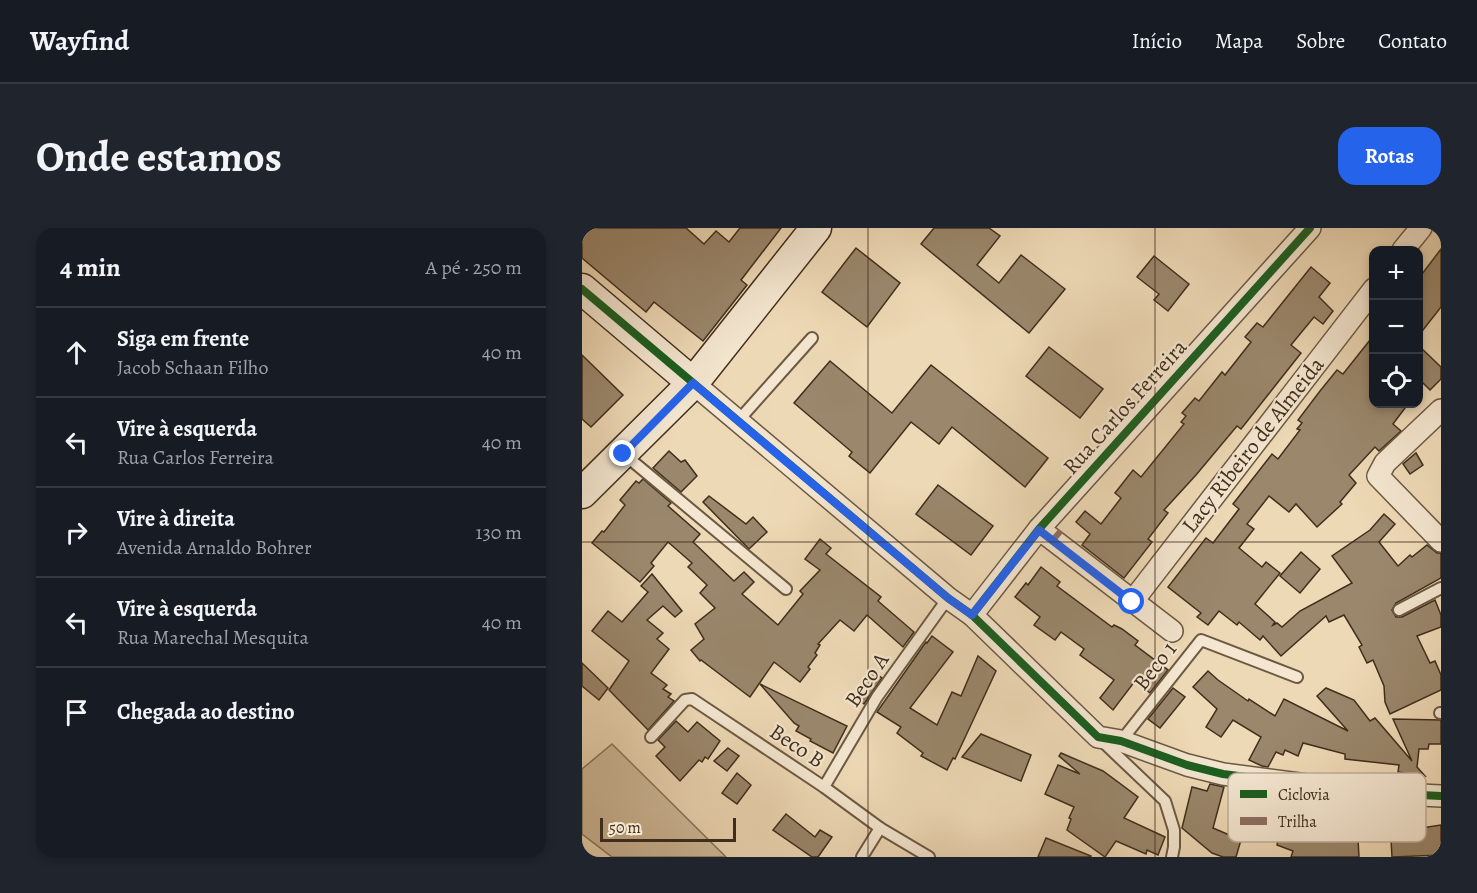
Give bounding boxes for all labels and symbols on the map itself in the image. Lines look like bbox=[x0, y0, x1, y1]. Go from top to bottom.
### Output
street label: Rua Carlos Ferreira bbox=[1056, 332, 1194, 481]
street label: Lacy Ribeiro de Almeida bbox=[1175, 350, 1332, 539]
route end bbox=[609, 440, 635, 466]
route start bbox=[1118, 588, 1144, 614]
street label: Beco 1 bbox=[1126, 635, 1184, 697]
street label: Beco A bbox=[838, 646, 897, 713]
street label: Beco B bbox=[764, 717, 830, 775]
legend bbox=[1228, 773, 1426, 842]
text: Ciclovia bbox=[1278, 784, 1330, 806]
text: Trilha bbox=[1278, 811, 1317, 833]
scale bar bbox=[600, 815, 736, 842]

